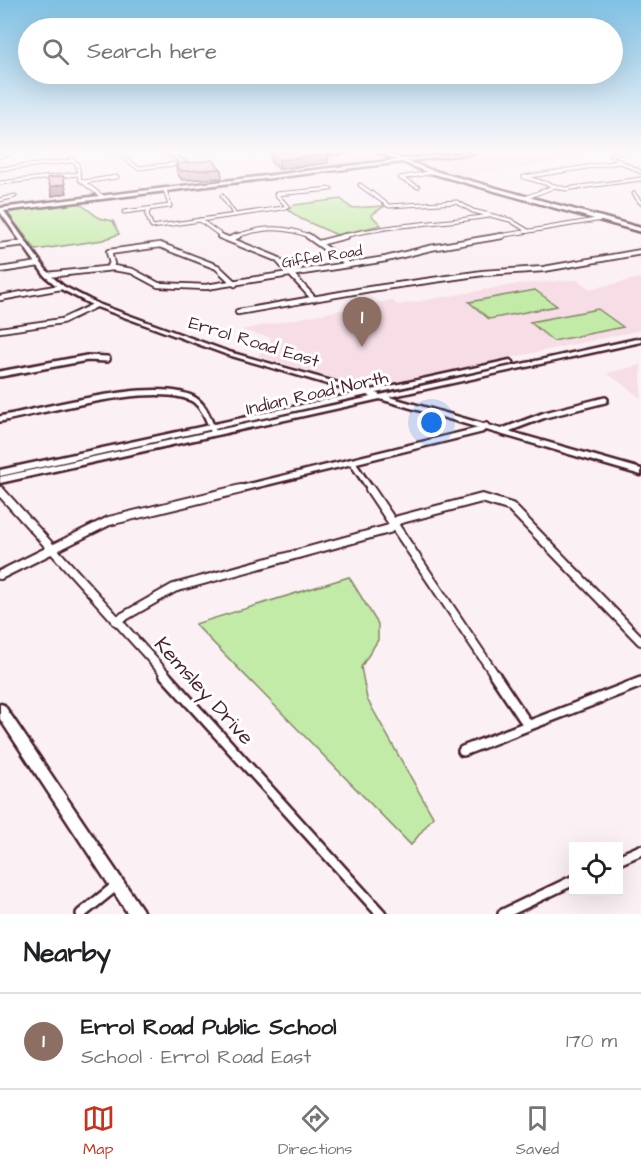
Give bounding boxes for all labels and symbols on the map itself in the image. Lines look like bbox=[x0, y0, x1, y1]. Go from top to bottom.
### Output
street label: Giffel Road bbox=[280, 240, 364, 274]
pin: 1 bbox=[342, 298, 382, 347]
street label: Errol Road East bbox=[186, 310, 323, 374]
street label: Indian Road North bbox=[243, 364, 391, 422]
your location bbox=[417, 408, 446, 437]
street label: Kemsley Drive bbox=[146, 631, 260, 753]

